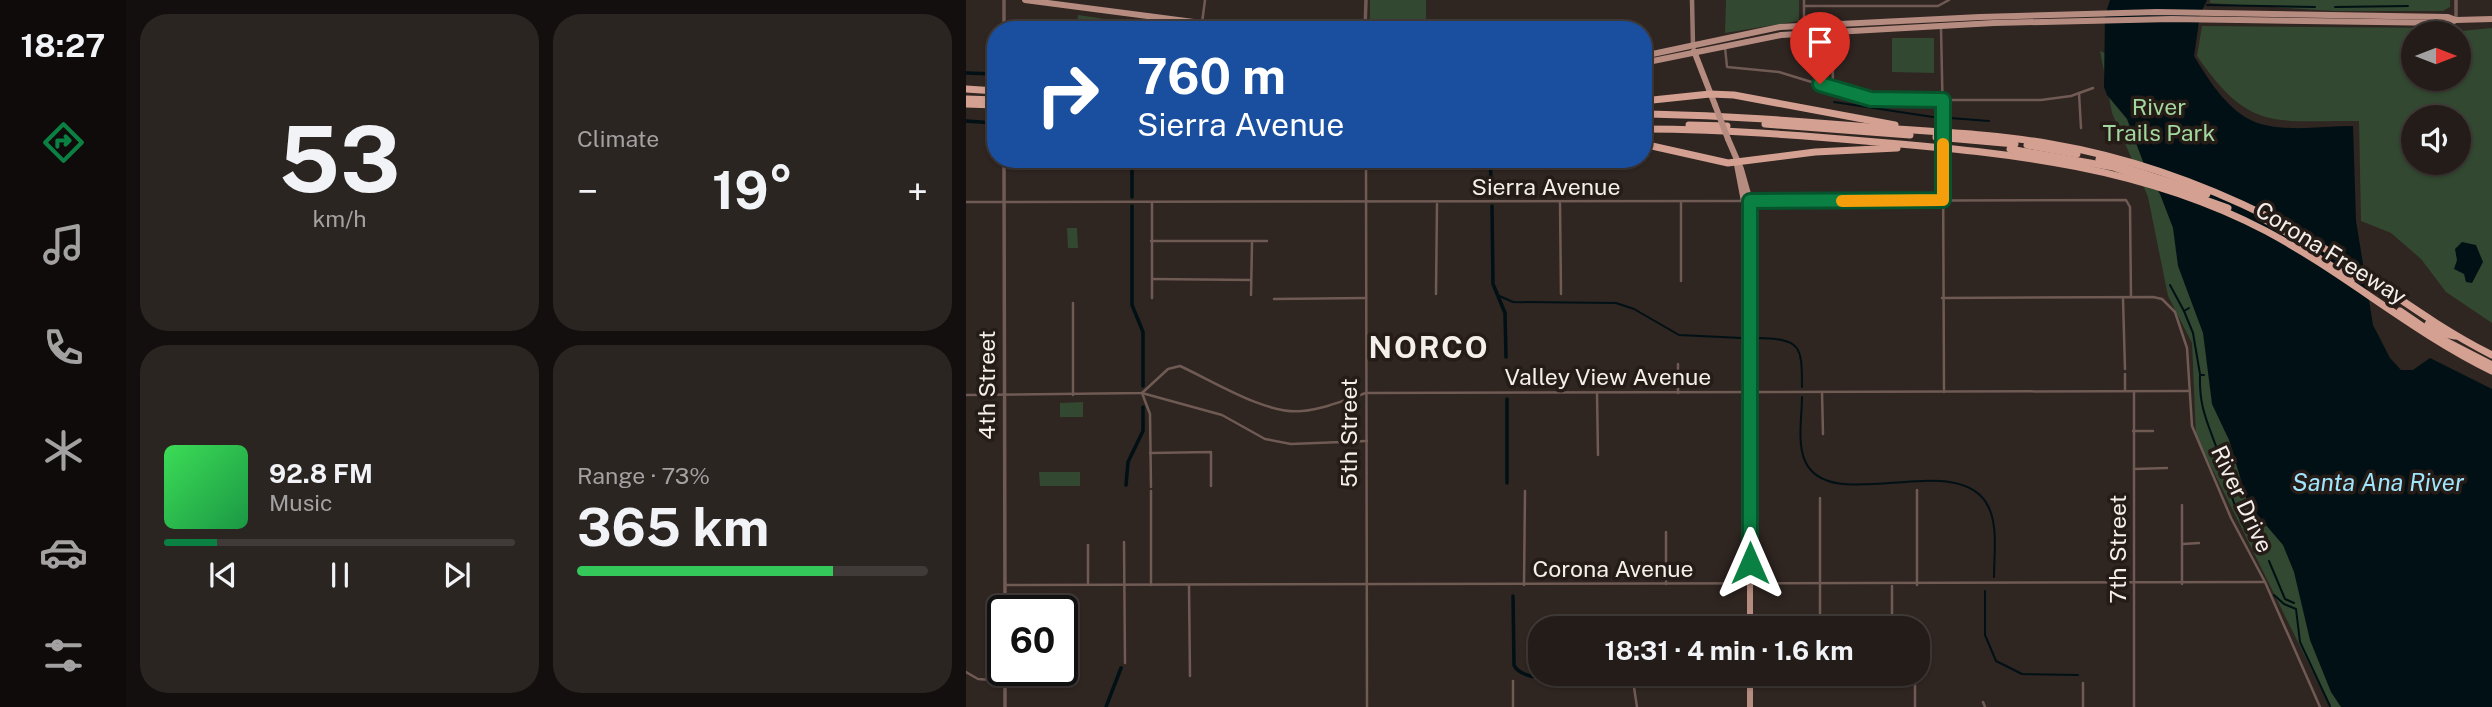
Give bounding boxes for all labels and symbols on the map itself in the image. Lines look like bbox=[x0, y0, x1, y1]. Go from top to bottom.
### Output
pin bbox=[1790, 12.0, 1850, 84]
north arrow bbox=[2401, 21, 2471, 91]
park label: River Trails Park bbox=[2103, 93, 2216, 146]
street label: Sierra Avenue bbox=[1471, 173, 1621, 200]
street label: Corona Freeway bbox=[2251, 195, 2412, 310]
district label: NORCO bbox=[1368, 329, 1490, 365]
street label: 4th Street bbox=[973, 330, 1000, 440]
street label: Valley View Avenue bbox=[1505, 363, 1711, 390]
street label: 5th Street bbox=[1335, 378, 1362, 488]
street label: River Drive bbox=[2206, 441, 2279, 557]
water label: Santa Ana River bbox=[2292, 468, 2465, 496]
street label: 7th Street bbox=[2104, 495, 2131, 603]
position arrow bbox=[1713, 526, 1787, 600]
street label: Corona Avenue bbox=[1532, 555, 1694, 582]
speed limit sign: 60 bbox=[987, 595, 1078, 686]

